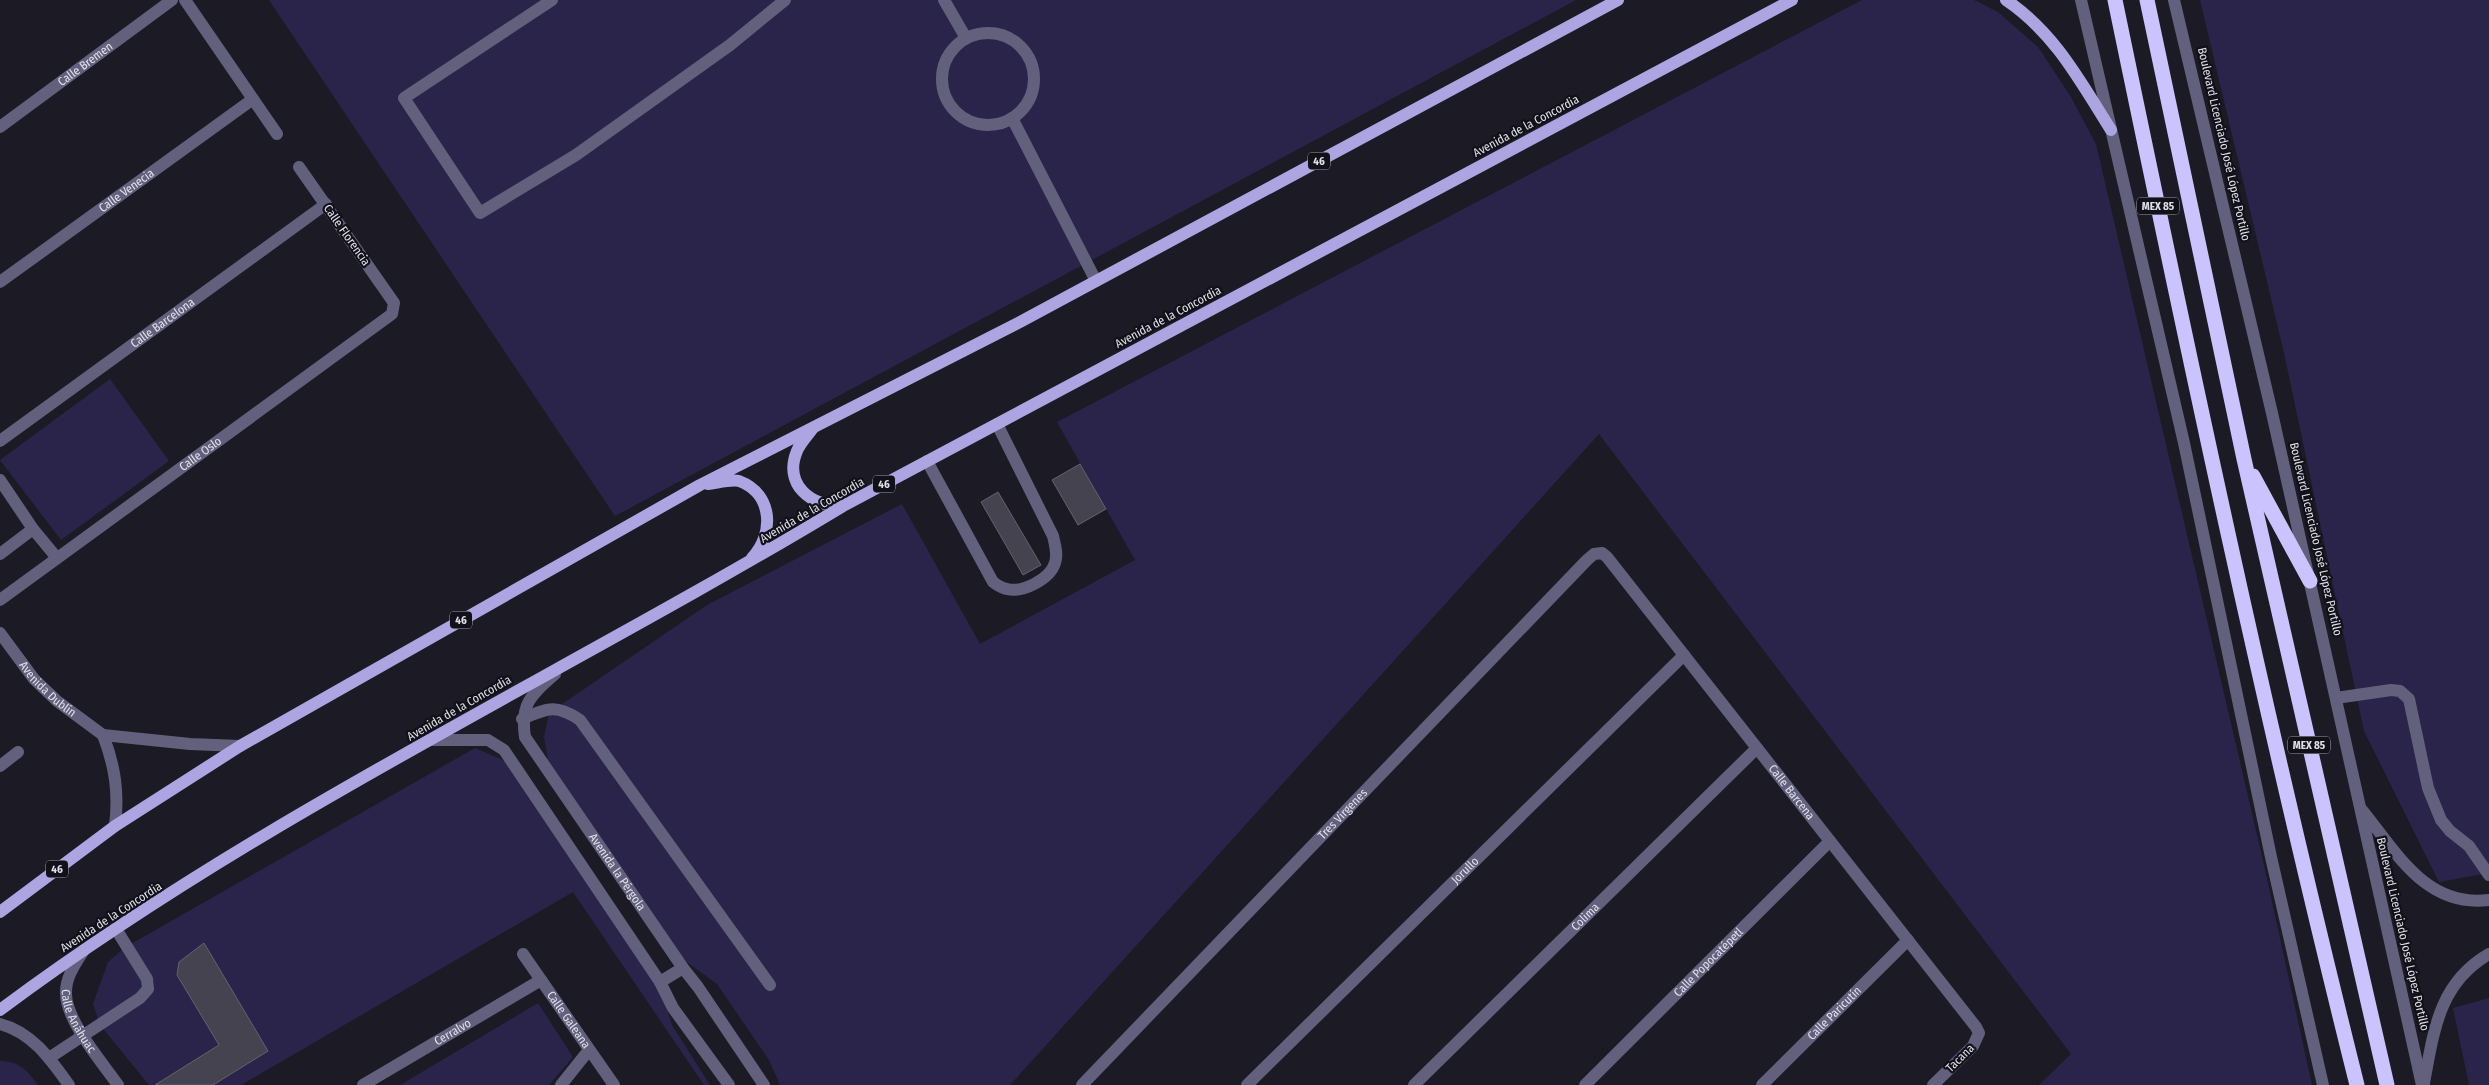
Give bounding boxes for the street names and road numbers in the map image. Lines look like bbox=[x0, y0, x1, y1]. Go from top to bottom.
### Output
street label: Calle Bremen bbox=[55, 39, 115, 89]
street label: Boulevard Licenciado José López Portillo bbox=[2195, 46, 2253, 242]
street label: Avenida de la Concordia bbox=[1471, 92, 1581, 160]
road number: 46 bbox=[1308, 153, 1330, 170]
street label: Calle Venecia bbox=[96, 166, 157, 215]
road number: MEX 85 bbox=[2137, 198, 2179, 215]
street label: Calle Florencia bbox=[321, 202, 373, 268]
street label: Avenida de la Concordia bbox=[1113, 283, 1223, 351]
street label: Calle Barcelona bbox=[128, 295, 197, 351]
street label: Calle Oslo bbox=[176, 434, 224, 474]
street label: Boulevard Licenciado José López Portillo bbox=[2287, 441, 2345, 637]
street label: Avenida de la Concordia bbox=[757, 474, 867, 546]
road number: 46 bbox=[873, 476, 895, 492]
road number: 46 bbox=[450, 612, 472, 628]
street label: Avenida Dublín bbox=[16, 658, 79, 720]
street label: Avenida de la Concordia bbox=[404, 672, 514, 744]
road number: MEX 85 bbox=[2288, 736, 2330, 754]
street label: Calle Barcena bbox=[1766, 762, 1818, 823]
street label: Tres Virgenes bbox=[1315, 786, 1370, 842]
street label: Avenida la Pérgola bbox=[586, 831, 649, 913]
street label: Boulevard Licenciado José López Portillo bbox=[2374, 836, 2432, 1032]
street label: Jorullo bbox=[1449, 854, 1482, 887]
road number: 46 bbox=[46, 861, 68, 878]
street label: Avenida de la Concordia bbox=[58, 879, 164, 955]
street label: Colima bbox=[1568, 900, 1602, 934]
street label: Calle Popocatépetl bbox=[1671, 925, 1746, 1000]
street label: Calle Paricutín bbox=[1805, 983, 1864, 1043]
street label: Calle Galeana bbox=[544, 988, 593, 1051]
street label: Calle Anáhuac bbox=[59, 989, 99, 1055]
street label: Cerralvo bbox=[432, 1016, 473, 1048]
street label: Tacana bbox=[1943, 1041, 1977, 1075]

